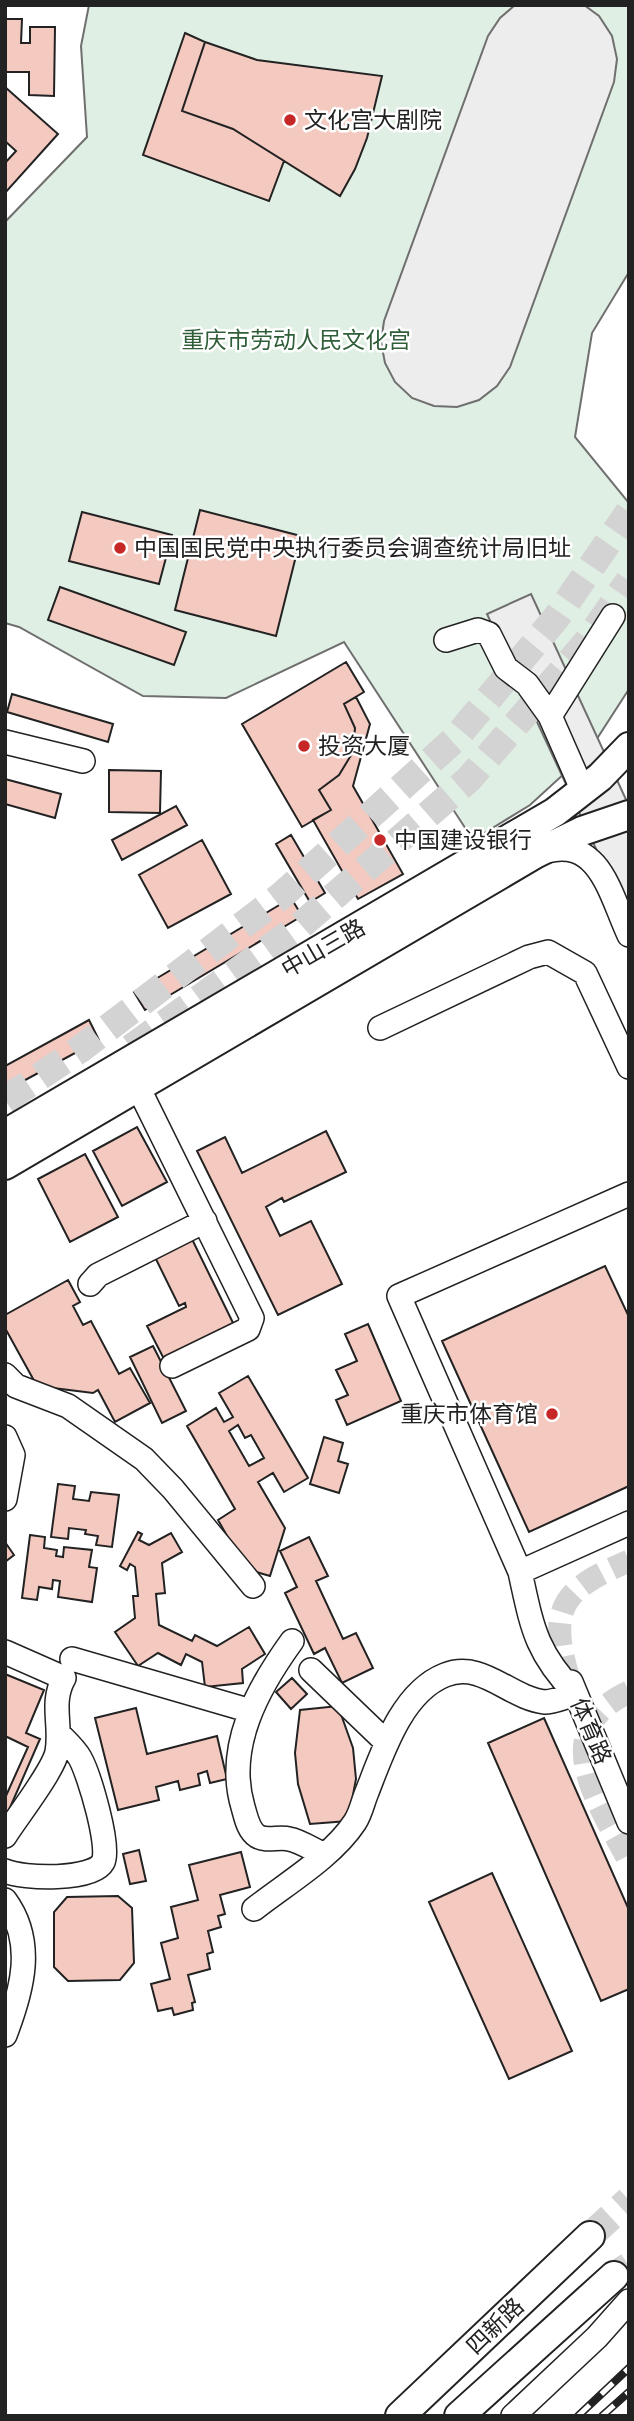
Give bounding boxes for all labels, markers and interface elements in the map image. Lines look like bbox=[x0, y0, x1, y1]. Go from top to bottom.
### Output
place label: 文化宫大剧院 bbox=[304, 105, 442, 133]
marker: 文化宫大剧院 bbox=[282, 112, 298, 128]
park label: 重庆市劳动人民文化宫 bbox=[181, 325, 411, 353]
place label: 中国国民党中央执行委员会调查统计局旧址 bbox=[134, 533, 571, 561]
marker: 中国国民党中央执行委员会调查统计局旧址 bbox=[112, 540, 128, 556]
place label: 投资大厦 bbox=[318, 731, 410, 759]
marker: 投资大厦 bbox=[296, 738, 312, 754]
place label: 中国建设银行 bbox=[394, 825, 532, 853]
marker: 中国建设银行 bbox=[372, 832, 388, 848]
street label: 中山三路 bbox=[276, 912, 369, 982]
place label: 重庆市体育馆 bbox=[400, 1399, 538, 1427]
marker: 重庆市体育馆 bbox=[544, 1406, 560, 1422]
street label: 体育路 bbox=[566, 1693, 618, 1768]
street label: 四新路 bbox=[460, 2291, 529, 2359]

